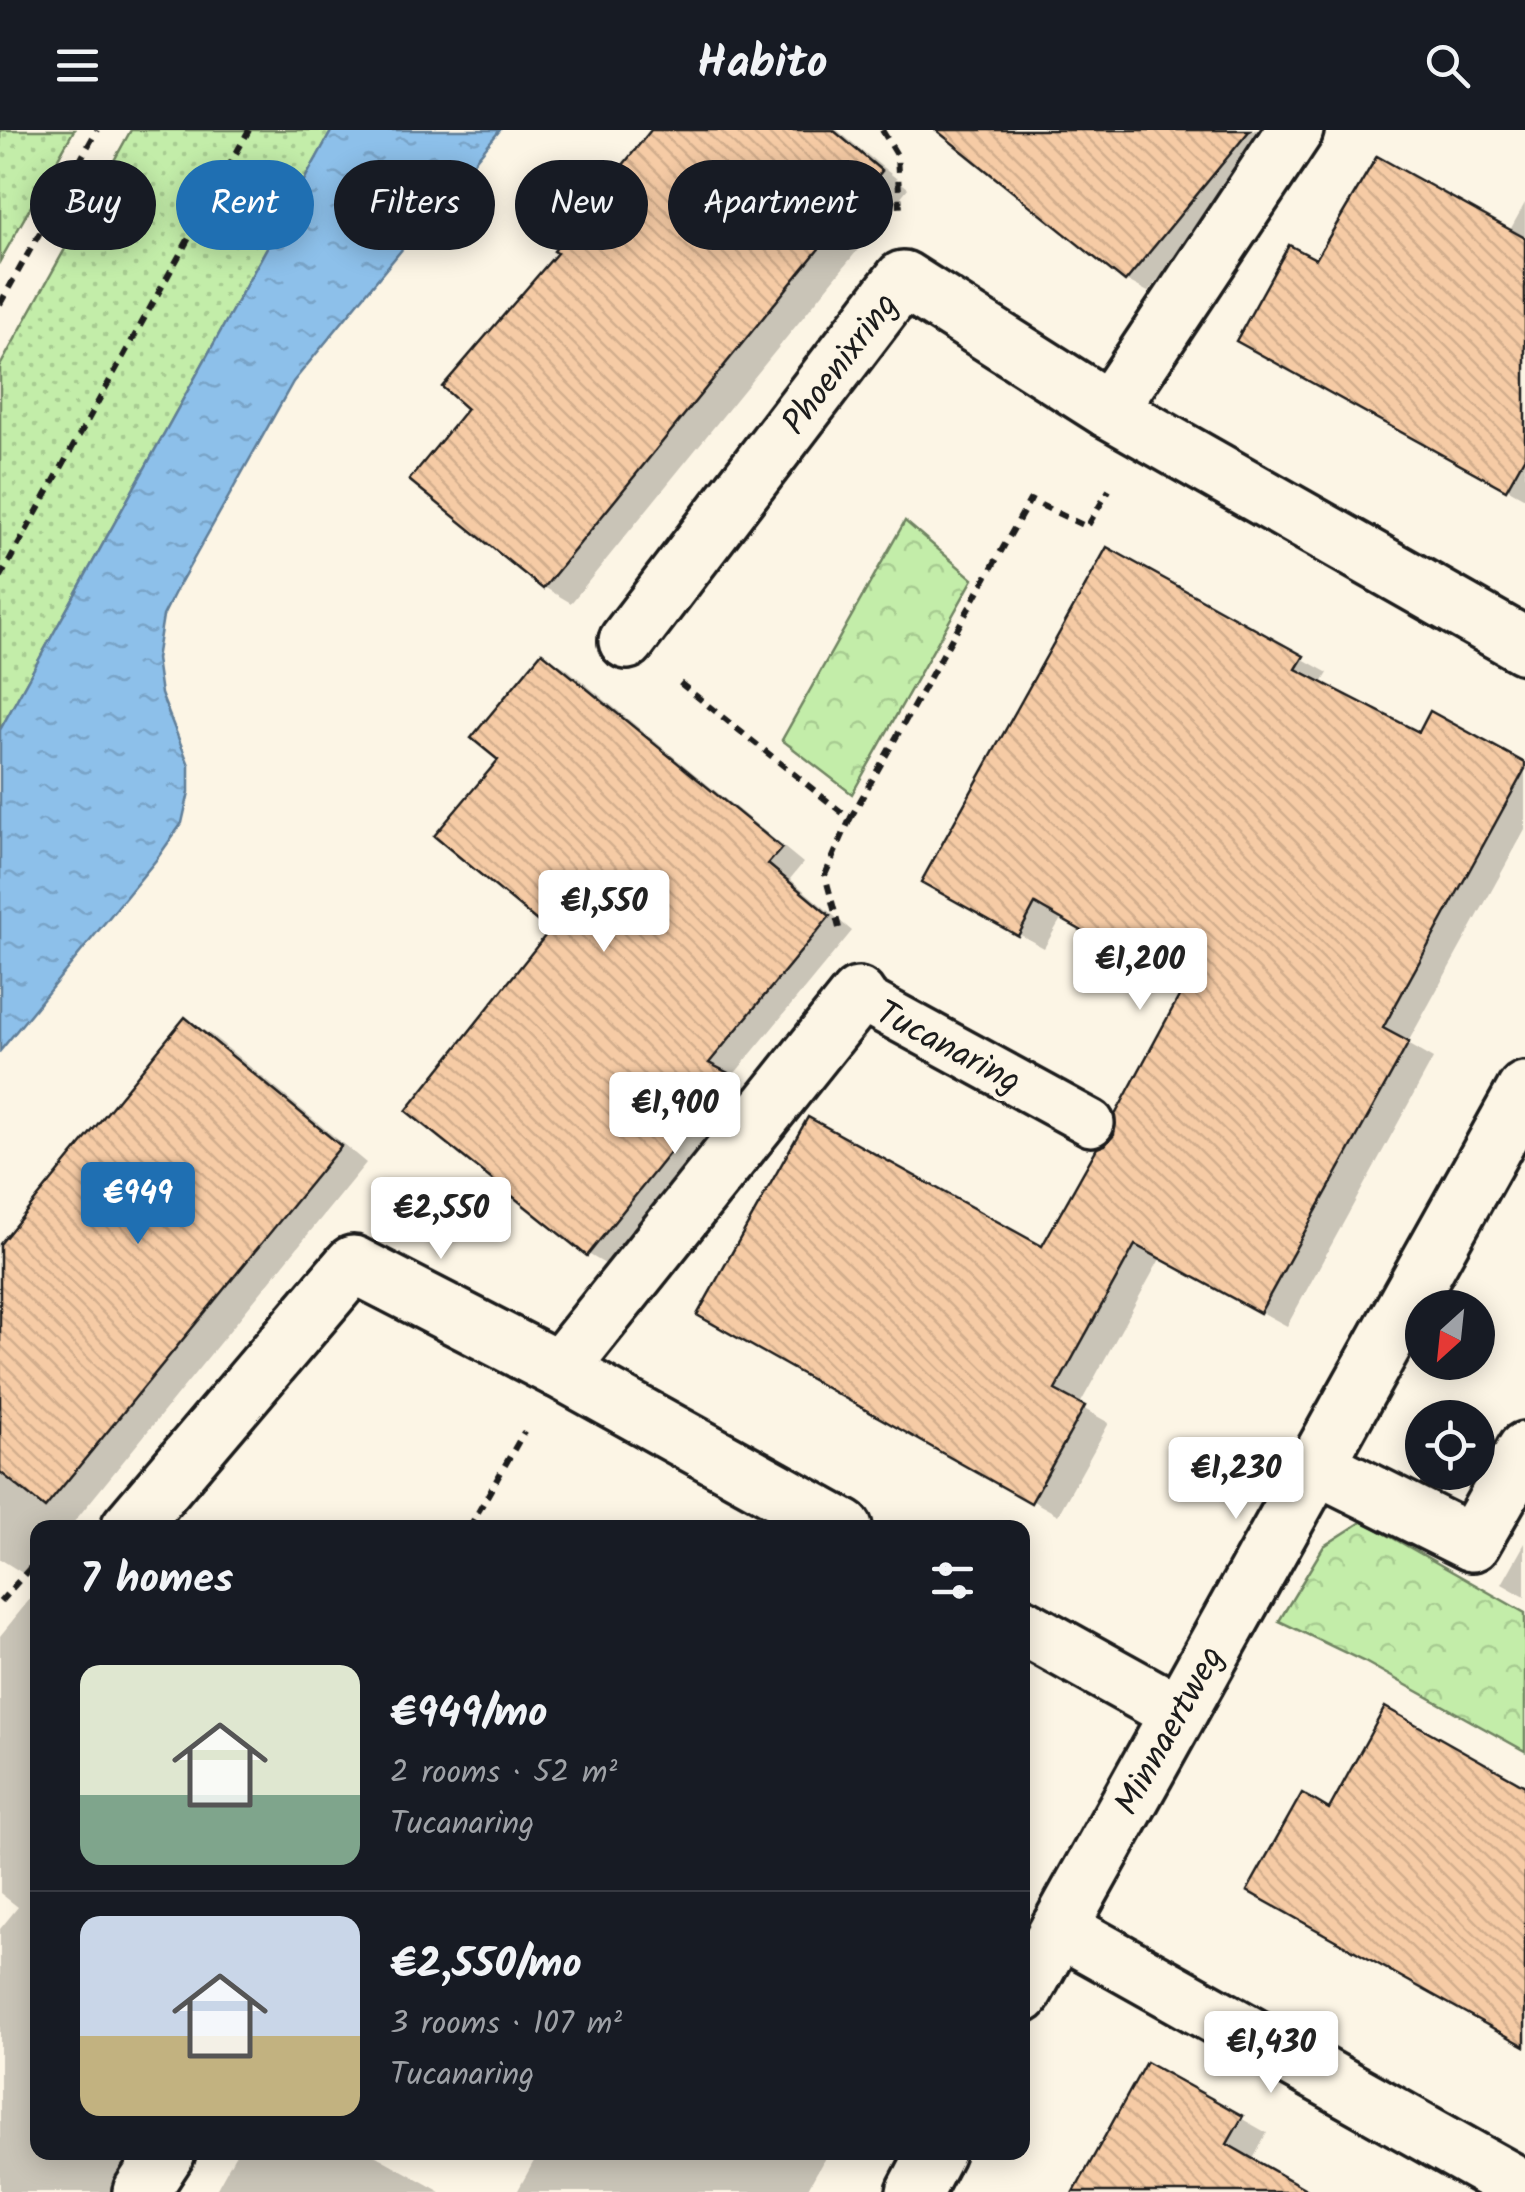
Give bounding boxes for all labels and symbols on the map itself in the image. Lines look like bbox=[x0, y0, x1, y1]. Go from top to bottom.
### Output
street label: Phoenixring bbox=[769, 281, 914, 448]
pin: €1,550 bbox=[523, 870, 685, 955]
pin: €1,200 bbox=[1059, 928, 1221, 1013]
street label: Tucanaring bbox=[865, 987, 1030, 1110]
pin: €1,900 bbox=[594, 1072, 756, 1157]
pin: €949 bbox=[79, 1162, 197, 1247]
pin: €2,550 bbox=[360, 1177, 522, 1262]
north arrow bbox=[1405, 1290, 1495, 1380]
pin: €1,230 bbox=[1155, 1437, 1317, 1522]
street label: Minnaertweg bbox=[1101, 1636, 1240, 1827]
pin: €1,430 bbox=[1190, 2011, 1352, 2096]

